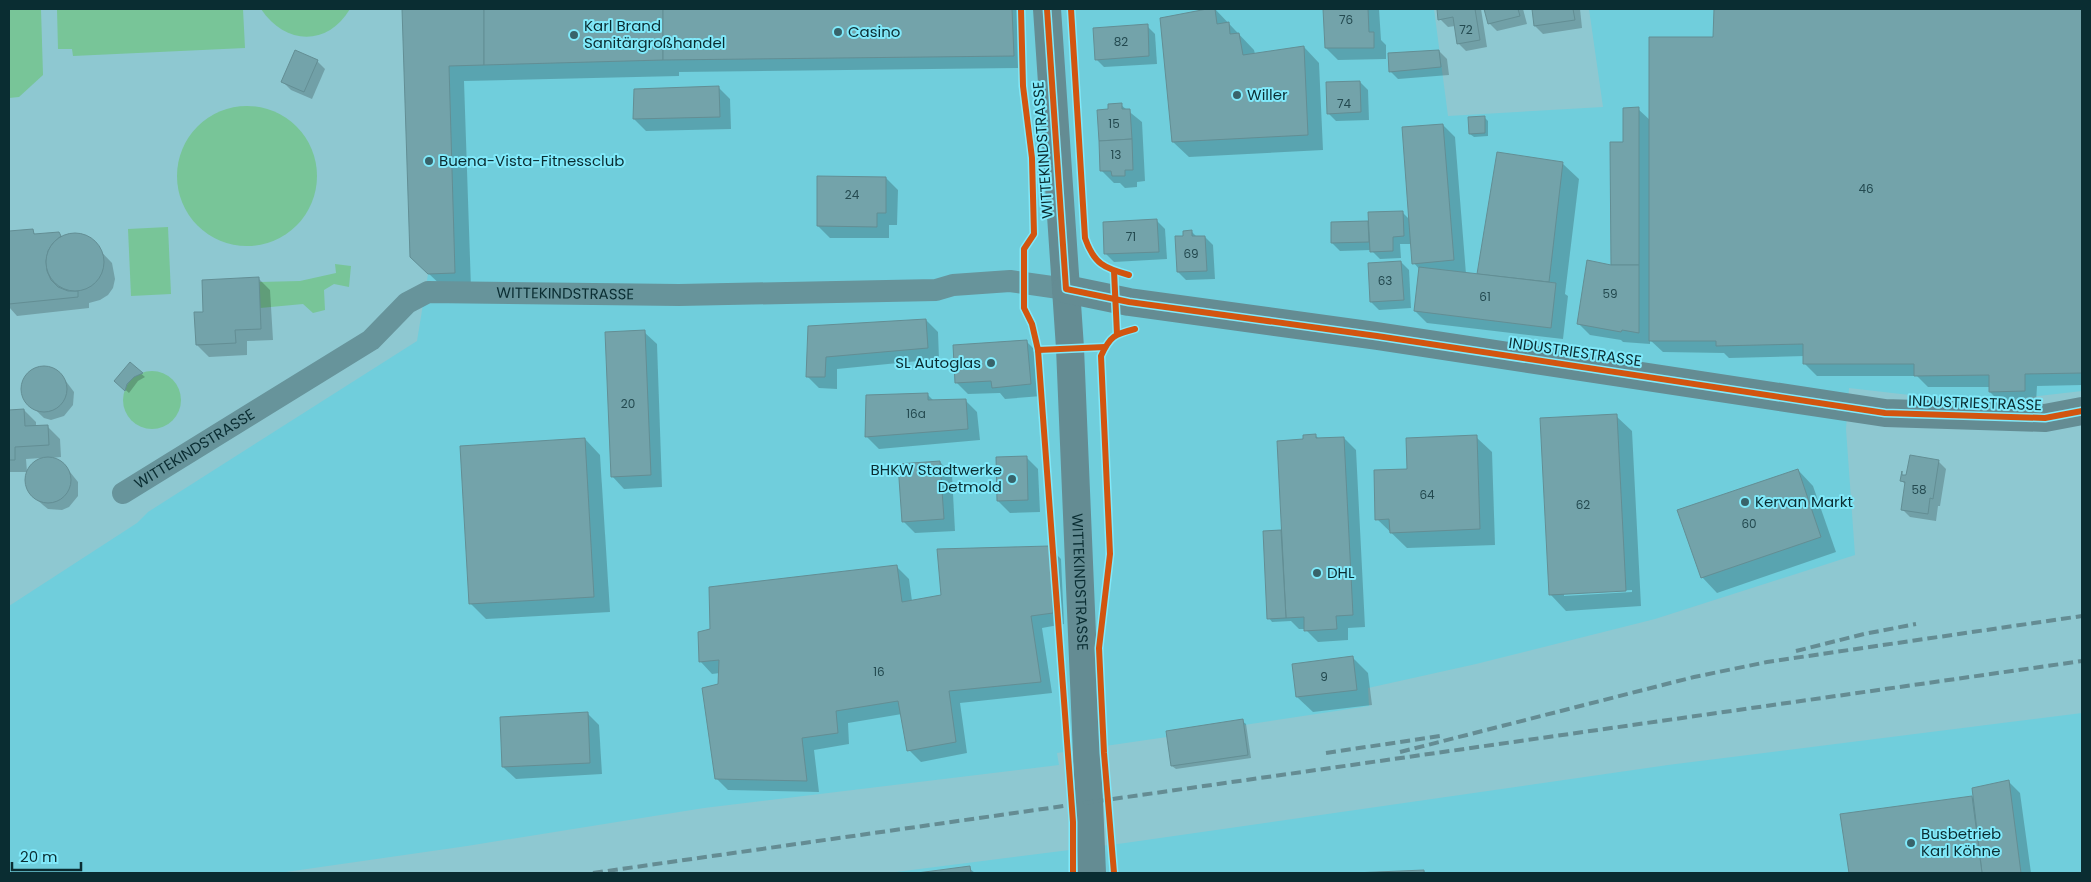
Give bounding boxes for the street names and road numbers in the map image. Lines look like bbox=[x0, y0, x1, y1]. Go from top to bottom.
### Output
street label: WITTEKINDSTRASSE bbox=[1027, 81, 1058, 219]
street label: WITTEKINDSTRASSE bbox=[496, 282, 634, 304]
street label: INDUSTRIESTRASSE bbox=[1507, 332, 1643, 371]
street label: INDUSTRIESTRASSE bbox=[1908, 390, 2042, 415]
street label: WITTEKINDSTRASSE bbox=[130, 403, 258, 494]
street label: WITTEKINDSTRASSE bbox=[1067, 513, 1094, 651]

